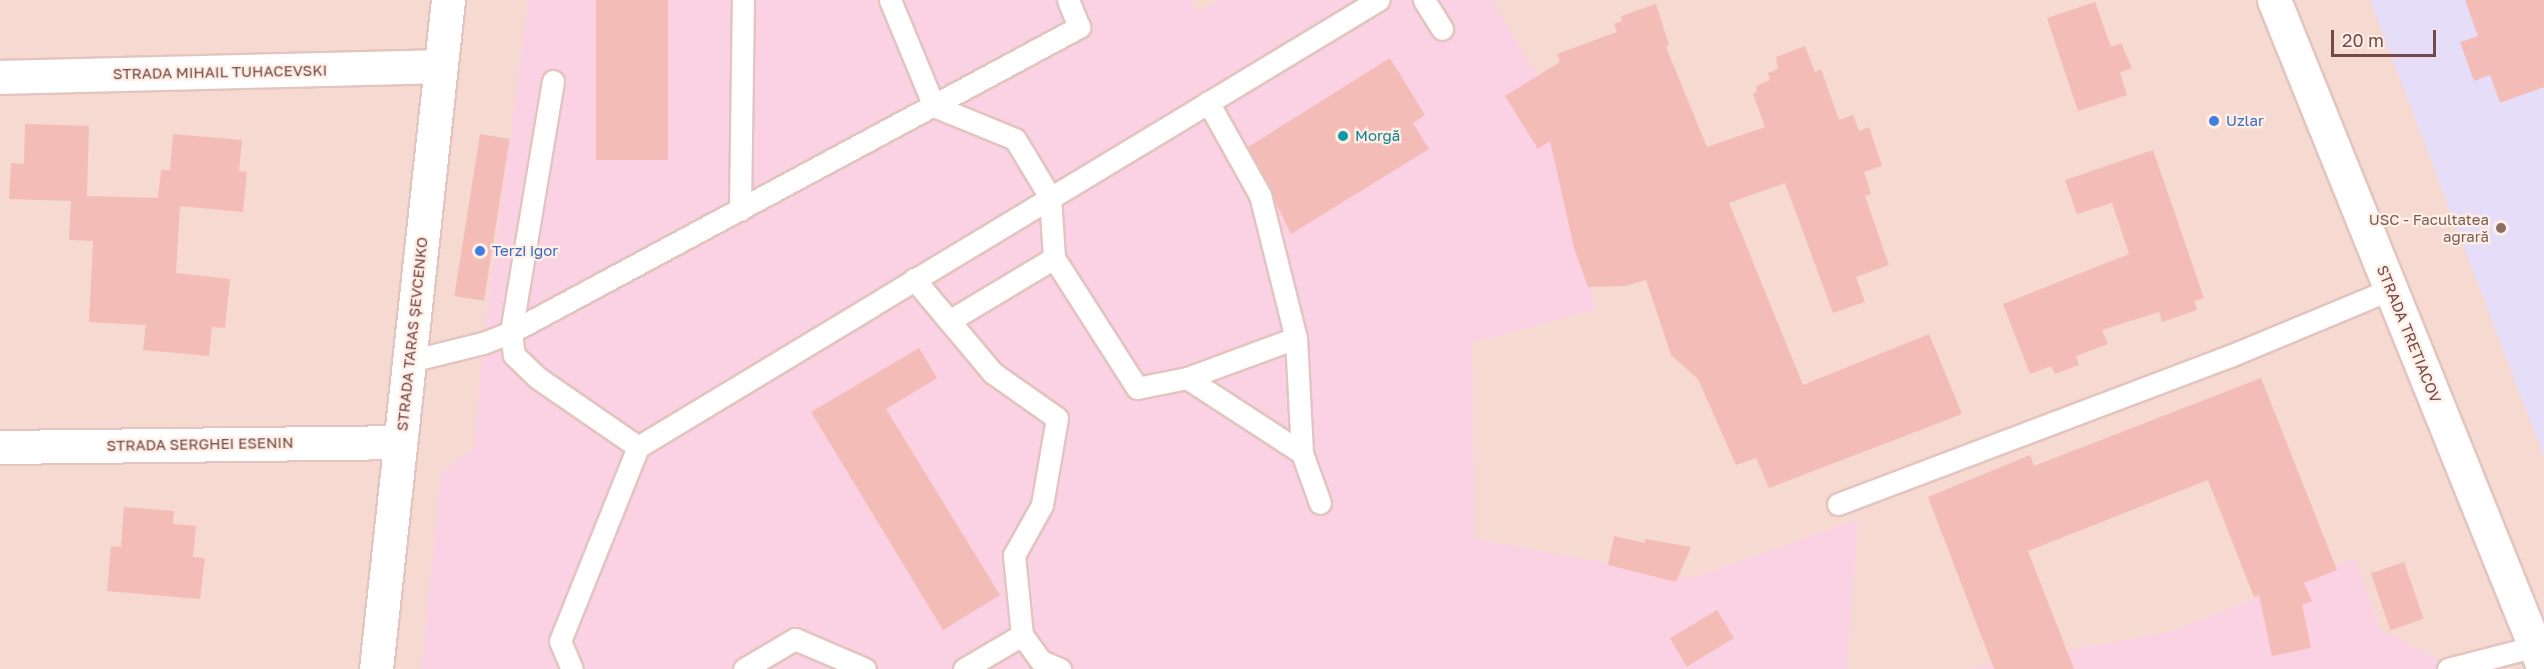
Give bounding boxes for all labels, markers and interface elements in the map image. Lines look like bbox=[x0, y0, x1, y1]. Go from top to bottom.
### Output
scale bar bbox=[2334, 18, 2439, 56]
text: 20 m bbox=[2342, 29, 2384, 51]
street label: STRADA MIHAIL TUHACEVSKI bbox=[113, 61, 327, 83]
place label: Uzlar bbox=[2226, 112, 2264, 130]
marker: Uzlar bbox=[2207, 114, 2221, 128]
place label: Morgă bbox=[1355, 127, 1400, 145]
marker: Morgă bbox=[1336, 129, 1350, 143]
place label: USC - Facultatea agrară bbox=[2369, 210, 2489, 245]
marker: USC - Facultatea agrară bbox=[2494, 221, 2508, 235]
street label: STRADA TARAS ȘEVCENKO bbox=[393, 236, 431, 432]
place label: Terzi igor bbox=[492, 242, 558, 260]
marker: Terzi igor bbox=[473, 244, 487, 258]
street label: STRADA TRETIACOV bbox=[2373, 263, 2445, 405]
street label: STRADA SERGHEI ESENIN bbox=[106, 433, 294, 455]

